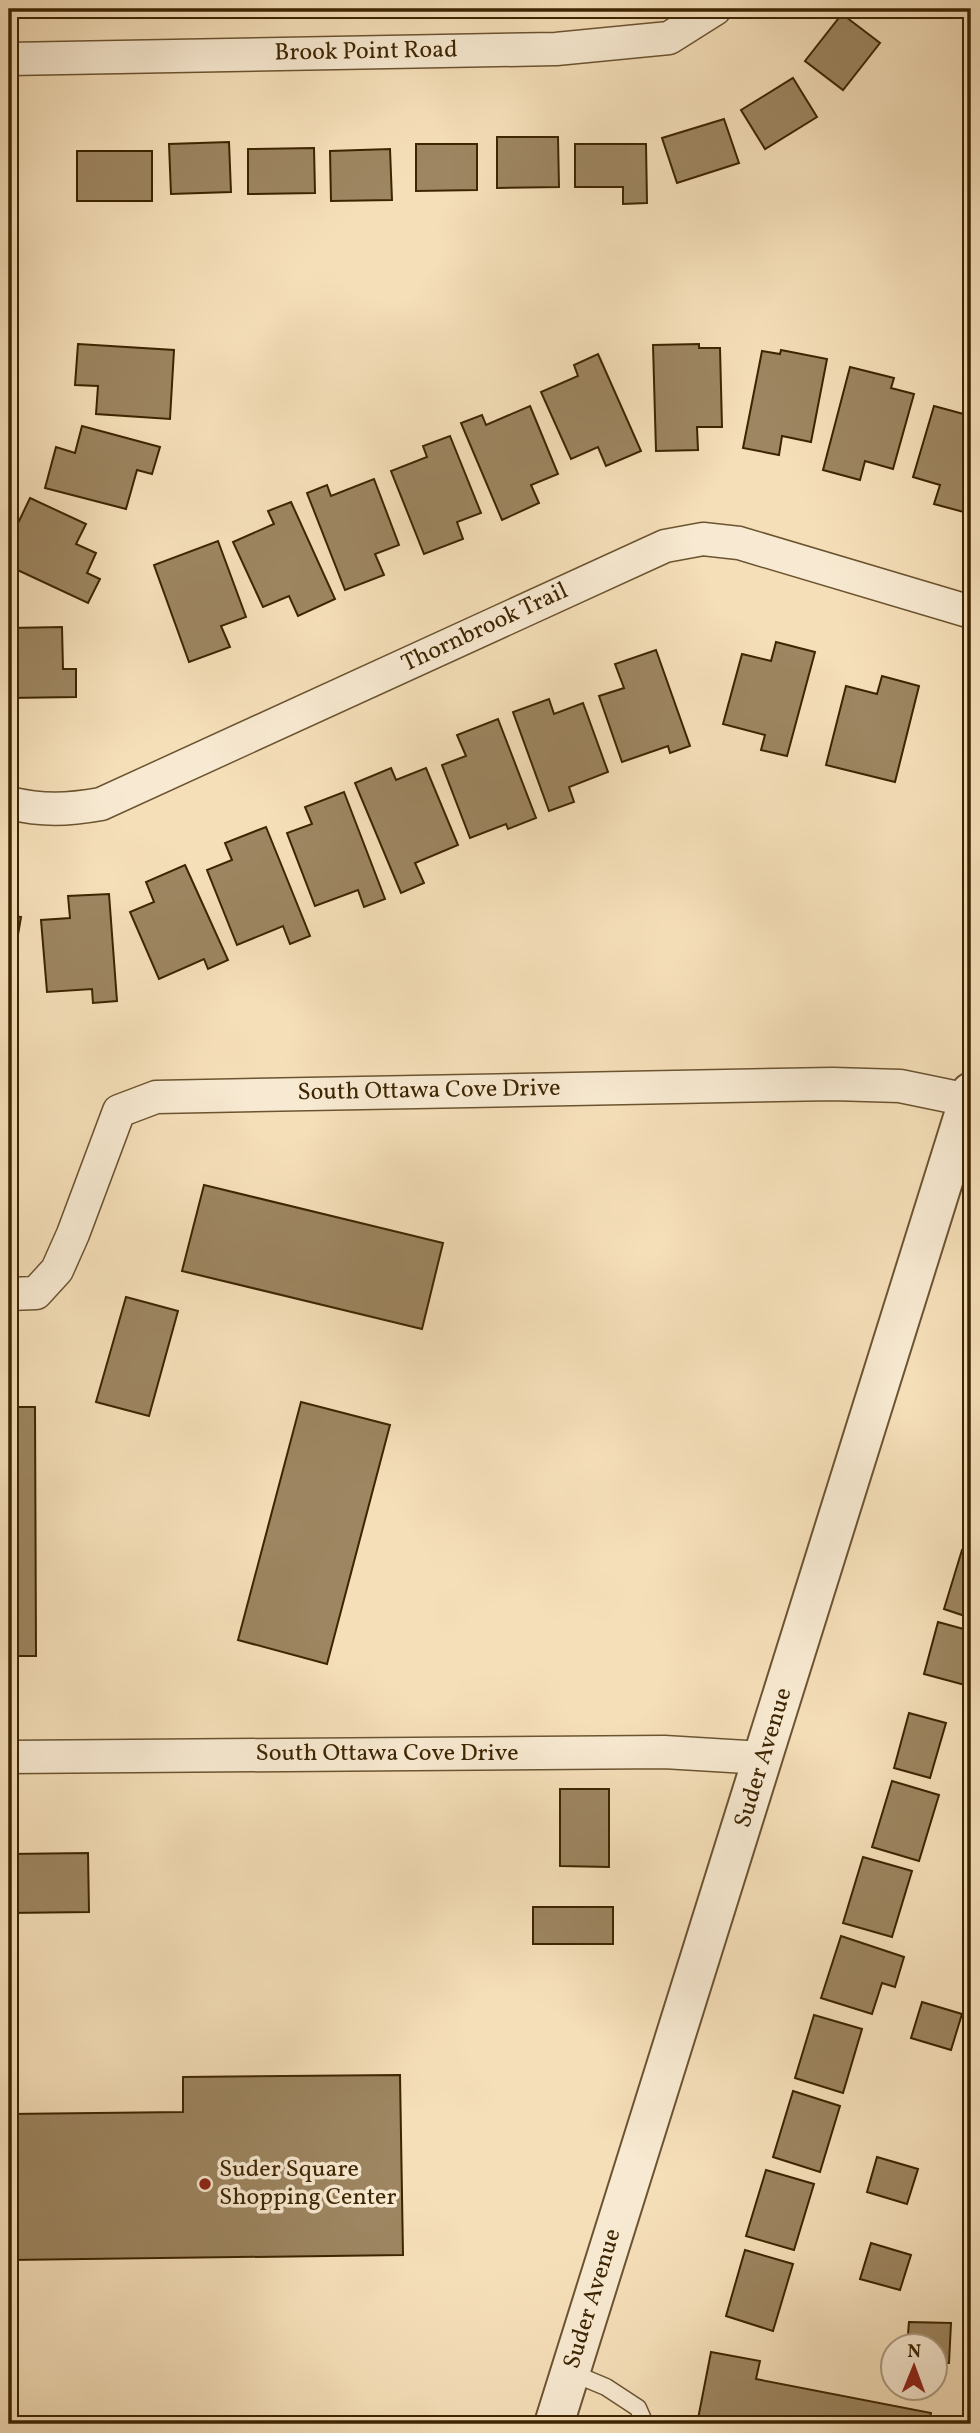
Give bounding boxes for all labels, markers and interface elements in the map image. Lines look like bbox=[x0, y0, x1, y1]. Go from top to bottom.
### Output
street label: Brook Point Road bbox=[274, 33, 458, 71]
street label: Thornbrook Trail bbox=[396, 575, 574, 681]
street label: South Ottawa Cove Drive bbox=[297, 1072, 561, 1110]
street label: Suder Avenue bbox=[727, 1684, 801, 1832]
street label: South Ottawa Cove Drive bbox=[255, 1737, 519, 1771]
place label: Suder Square Shopping Center bbox=[219, 2153, 396, 2215]
marker: Suder Square Shopping Center bbox=[197, 2176, 213, 2192]
street label: Suder Avenue bbox=[556, 2225, 630, 2373]
north arrow bbox=[878, 2332, 948, 2402]
text: N bbox=[907, 2339, 922, 2365]

